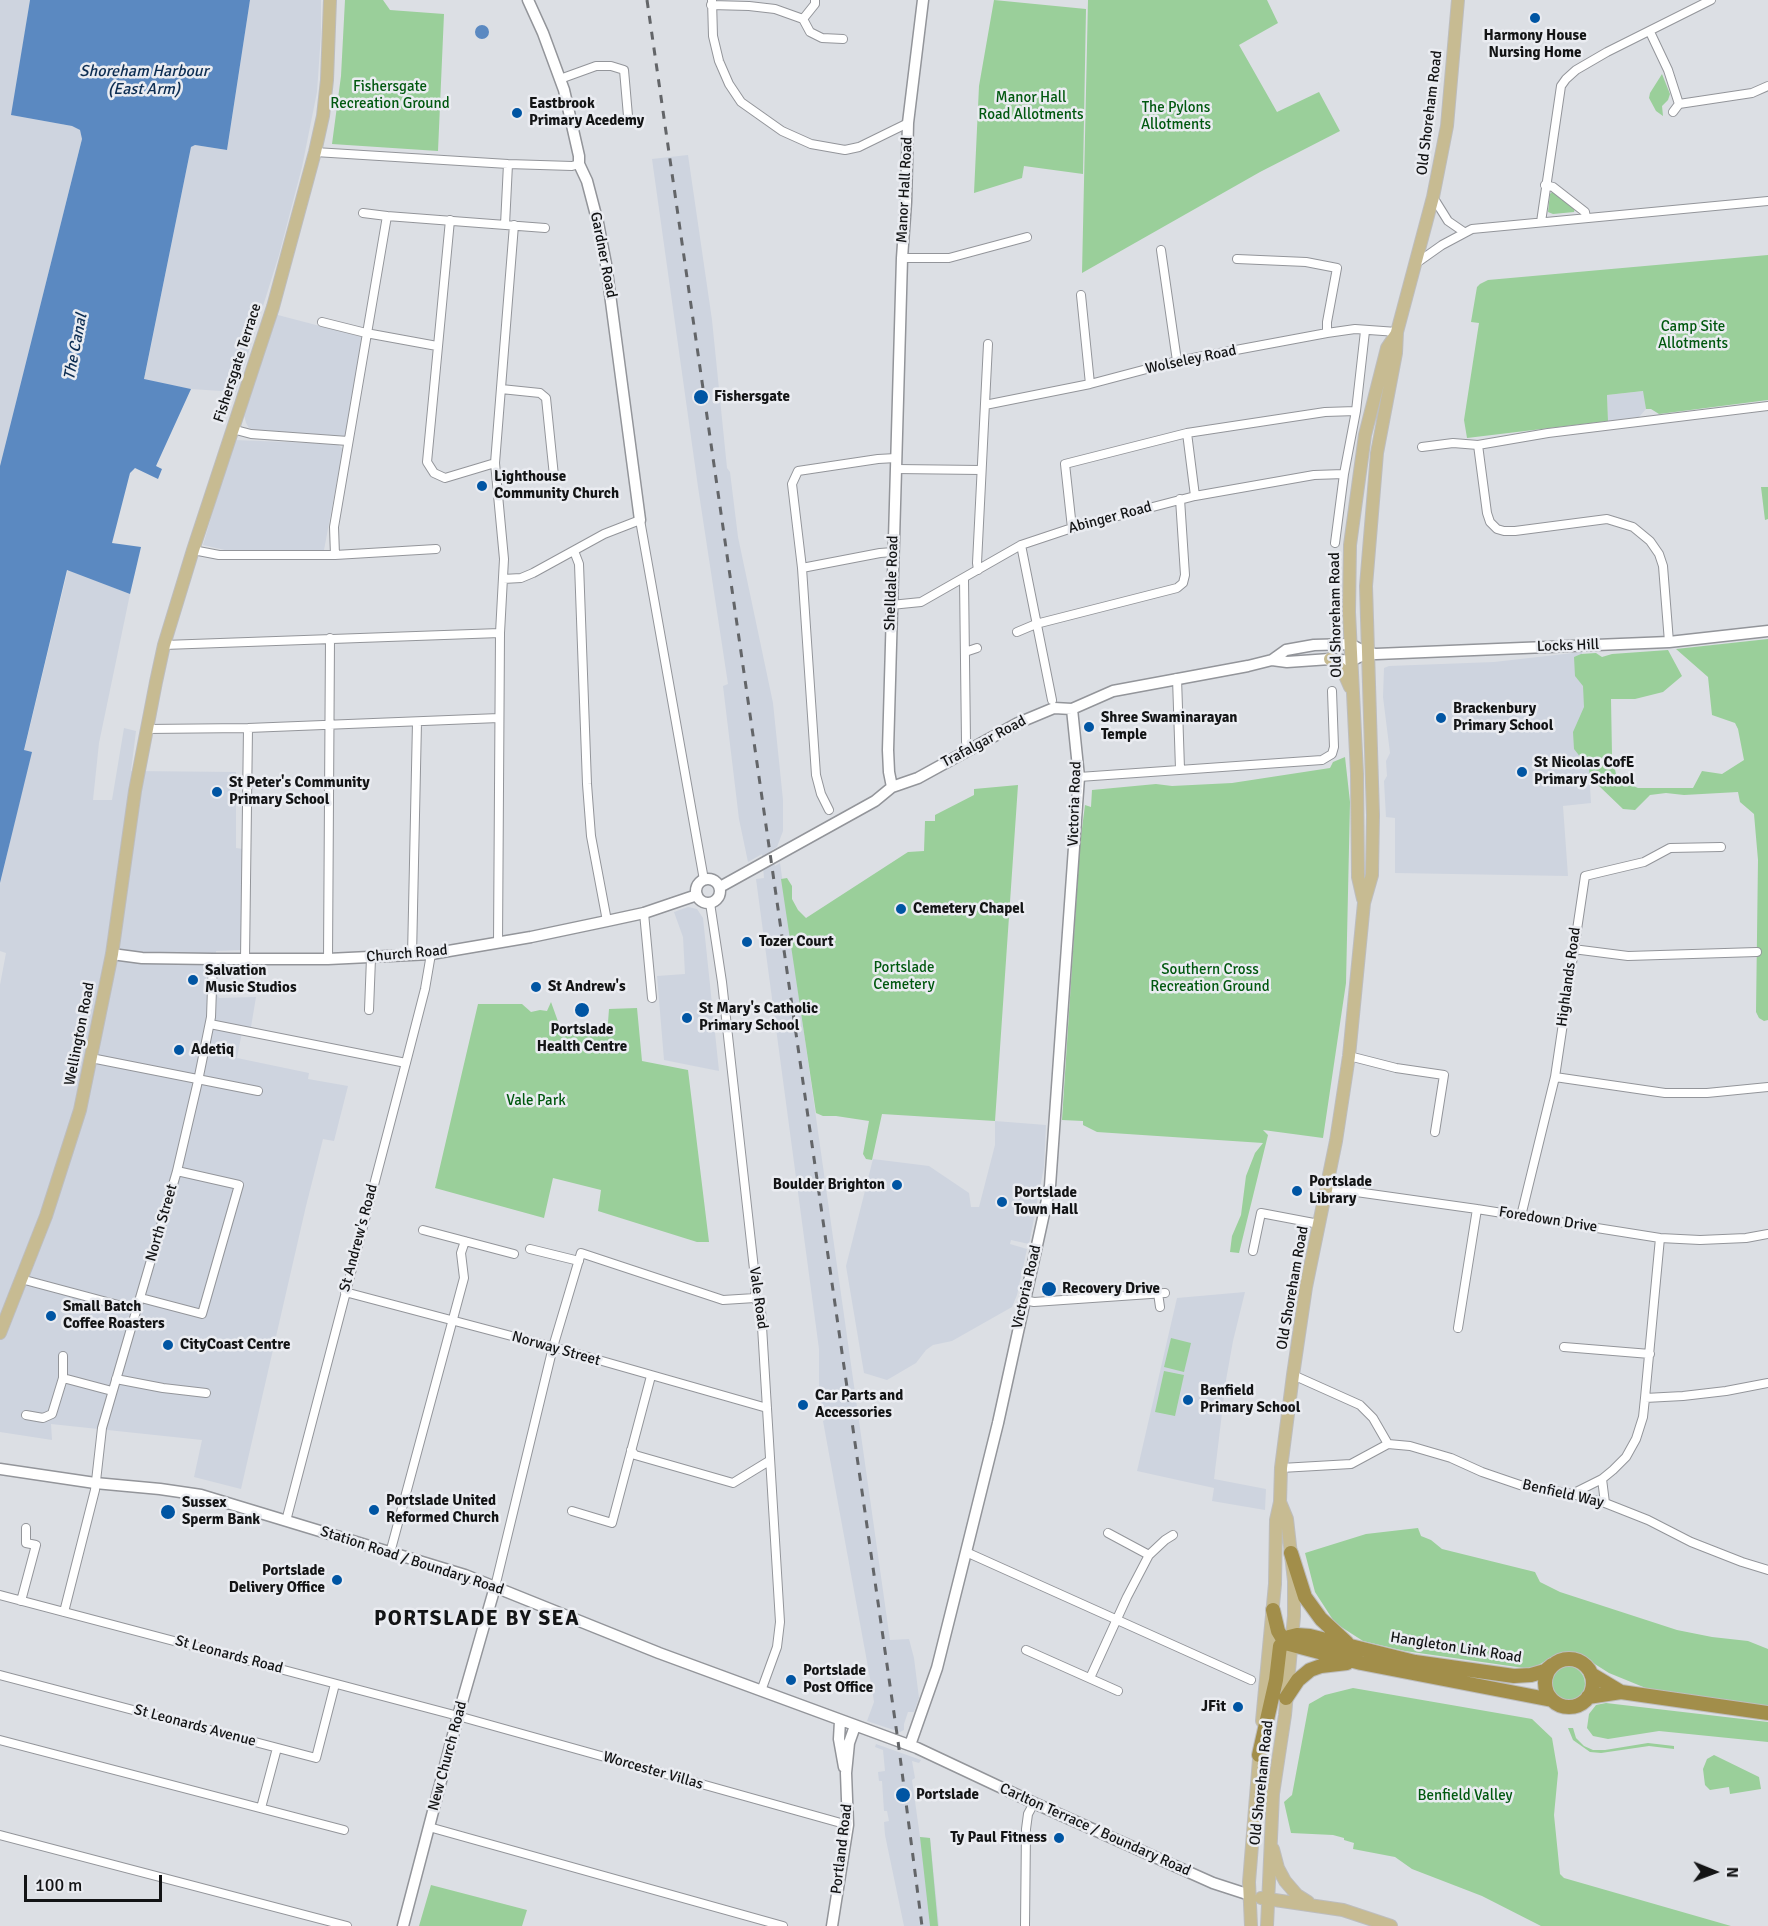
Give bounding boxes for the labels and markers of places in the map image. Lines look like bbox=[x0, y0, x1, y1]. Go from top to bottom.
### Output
marker: Harmony House Nursing Home bbox=[1528, 11, 1542, 25]
place label: Harmony House Nursing Home bbox=[1483, 27, 1587, 62]
place label: Eastbrook Primary Acedemy bbox=[529, 95, 644, 130]
marker: Eastbrook Primary Acedemy bbox=[510, 106, 524, 120]
marker: Fishersgate bbox=[692, 388, 710, 406]
place label: Fishersgate bbox=[714, 388, 790, 406]
place label: Lighthouse Community Church bbox=[494, 468, 619, 503]
marker: Lighthouse Community Church bbox=[475, 479, 489, 493]
place label: Brackenbury Primary School bbox=[1453, 700, 1553, 735]
place label: Shree Swaminarayan Temple bbox=[1101, 709, 1238, 744]
marker: Brackenbury Primary School bbox=[1434, 711, 1448, 725]
marker: Shree Swaminarayan Temple bbox=[1082, 720, 1096, 734]
place label: St Nicolas CofE Primary School bbox=[1534, 754, 1634, 789]
marker: St Nicolas CofE Primary School bbox=[1515, 765, 1529, 779]
place label: St Peter's Community Primary School bbox=[229, 774, 370, 809]
marker: St Peter's Community Primary School bbox=[210, 785, 224, 799]
place label: Cemetery Chapel bbox=[913, 900, 1024, 918]
marker: Cemetery Chapel bbox=[894, 902, 908, 916]
place label: Tozer Court bbox=[759, 933, 834, 951]
marker: Tozer Court bbox=[740, 935, 754, 949]
place label: Salvation Music Studios bbox=[205, 962, 297, 997]
marker: Salvation Music Studios bbox=[186, 973, 200, 987]
place label: St Andrew's bbox=[548, 978, 626, 996]
marker: St Andrew's bbox=[529, 980, 543, 994]
place label: St Mary's Catholic Primary School bbox=[699, 1000, 818, 1035]
marker: Portslade Health Centre bbox=[573, 1001, 591, 1019]
marker: St Mary's Catholic Primary School bbox=[680, 1011, 694, 1025]
place label: Portslade Health Centre bbox=[537, 1021, 627, 1056]
place label: Adetiq bbox=[191, 1041, 234, 1059]
marker: Adetiq bbox=[172, 1043, 186, 1057]
place label: Portslade Library bbox=[1309, 1173, 1372, 1208]
place label: Boulder Brighton bbox=[773, 1176, 885, 1194]
marker: Boulder Brighton bbox=[890, 1178, 904, 1192]
place label: Portslade Town Hall bbox=[1014, 1184, 1078, 1219]
marker: Portslade Library bbox=[1290, 1184, 1304, 1198]
marker: Portslade Town Hall bbox=[995, 1195, 1009, 1209]
marker: Recovery Drive bbox=[1040, 1280, 1058, 1298]
place label: Recovery Drive bbox=[1062, 1280, 1160, 1298]
place label: Small Batch Coffee Roasters bbox=[63, 1298, 165, 1333]
marker: Small Batch Coffee Roasters bbox=[44, 1309, 58, 1323]
place label: CityCoast Centre bbox=[180, 1336, 290, 1354]
marker: CityCoast Centre bbox=[161, 1338, 175, 1352]
place label: Benfield Primary School bbox=[1200, 1382, 1300, 1417]
place label: Car Parts and Accessories bbox=[815, 1387, 903, 1422]
marker: Benfield Primary School bbox=[1181, 1393, 1195, 1407]
marker: Car Parts and Accessories bbox=[796, 1398, 810, 1412]
place label: Portslade United Reformed Church bbox=[386, 1492, 499, 1527]
place label: Sussex Sperm Bank bbox=[182, 1494, 260, 1529]
marker: Sussex Sperm Bank bbox=[159, 1503, 177, 1521]
marker: Portslade United Reformed Church bbox=[367, 1503, 381, 1517]
place label: Portslade Delivery Office bbox=[229, 1562, 325, 1597]
marker: Portslade Delivery Office bbox=[330, 1573, 344, 1587]
place label: Portslade Post Office bbox=[803, 1662, 873, 1697]
marker: Portslade Post Office bbox=[784, 1673, 798, 1687]
place label: JFit bbox=[1201, 1698, 1226, 1716]
marker: JFit bbox=[1231, 1700, 1245, 1714]
marker: Portslade bbox=[894, 1786, 912, 1804]
place label: Portslade bbox=[916, 1786, 979, 1804]
place label: Ty Paul Fitness bbox=[950, 1829, 1047, 1847]
marker: Ty Paul Fitness bbox=[1052, 1831, 1066, 1845]

